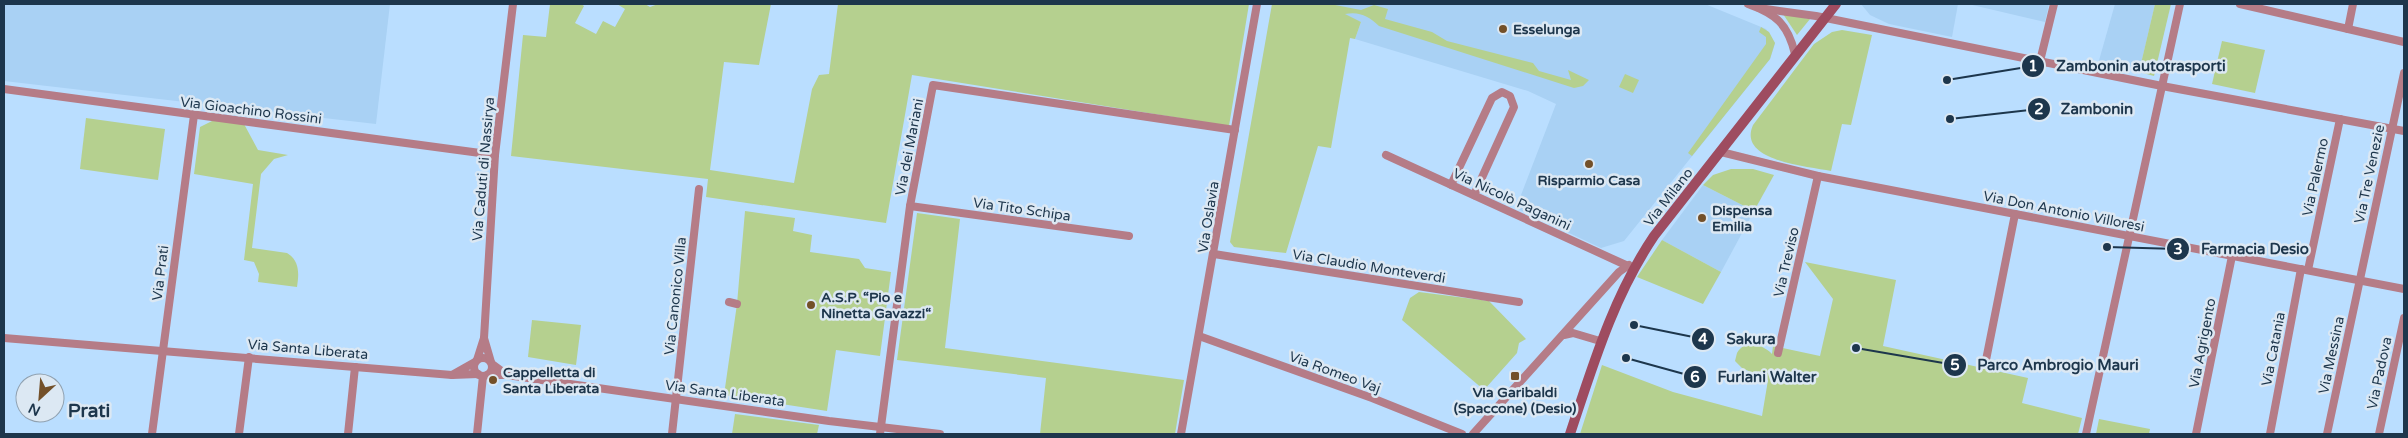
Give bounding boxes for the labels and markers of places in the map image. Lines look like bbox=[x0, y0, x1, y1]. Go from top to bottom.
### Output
place label: Esselunga bbox=[1513, 21, 1581, 38]
marker: Esselunga bbox=[1497, 23, 1509, 35]
callout: Zambonin autotrasporti bbox=[2021, 51, 2235, 81]
callout: Zambonin bbox=[2026, 94, 2143, 124]
marker: Risparmio Casa bbox=[1583, 158, 1595, 170]
place label: Risparmio Casa bbox=[1538, 172, 1641, 189]
place label: Dispensa Emilia bbox=[1712, 202, 1773, 235]
marker: Dispensa Emilia bbox=[1696, 212, 1708, 224]
callout: Farmacia Desio bbox=[2166, 234, 2319, 264]
place label: A.S.P. “Pio e Ninetta Gavazzi“ bbox=[821, 289, 931, 322]
marker: A.S.P. “Pio e Ninetta Gavazzi“ bbox=[805, 299, 817, 311]
callout: Sakura bbox=[1691, 324, 1785, 354]
callout: Parco Ambrogio Mauri bbox=[1943, 350, 2149, 380]
callout: Furlani Walter bbox=[1683, 362, 1827, 392]
place label: Cappelletta di Santa Liberata bbox=[503, 364, 599, 397]
marker: Via Garibaldi (Spaccone) (Desio) bbox=[1509, 370, 1521, 382]
marker: Cappelletta di Santa Liberata bbox=[487, 374, 499, 386]
place label: Via Garibaldi (Spaccone) (Desio) bbox=[1454, 384, 1576, 417]

